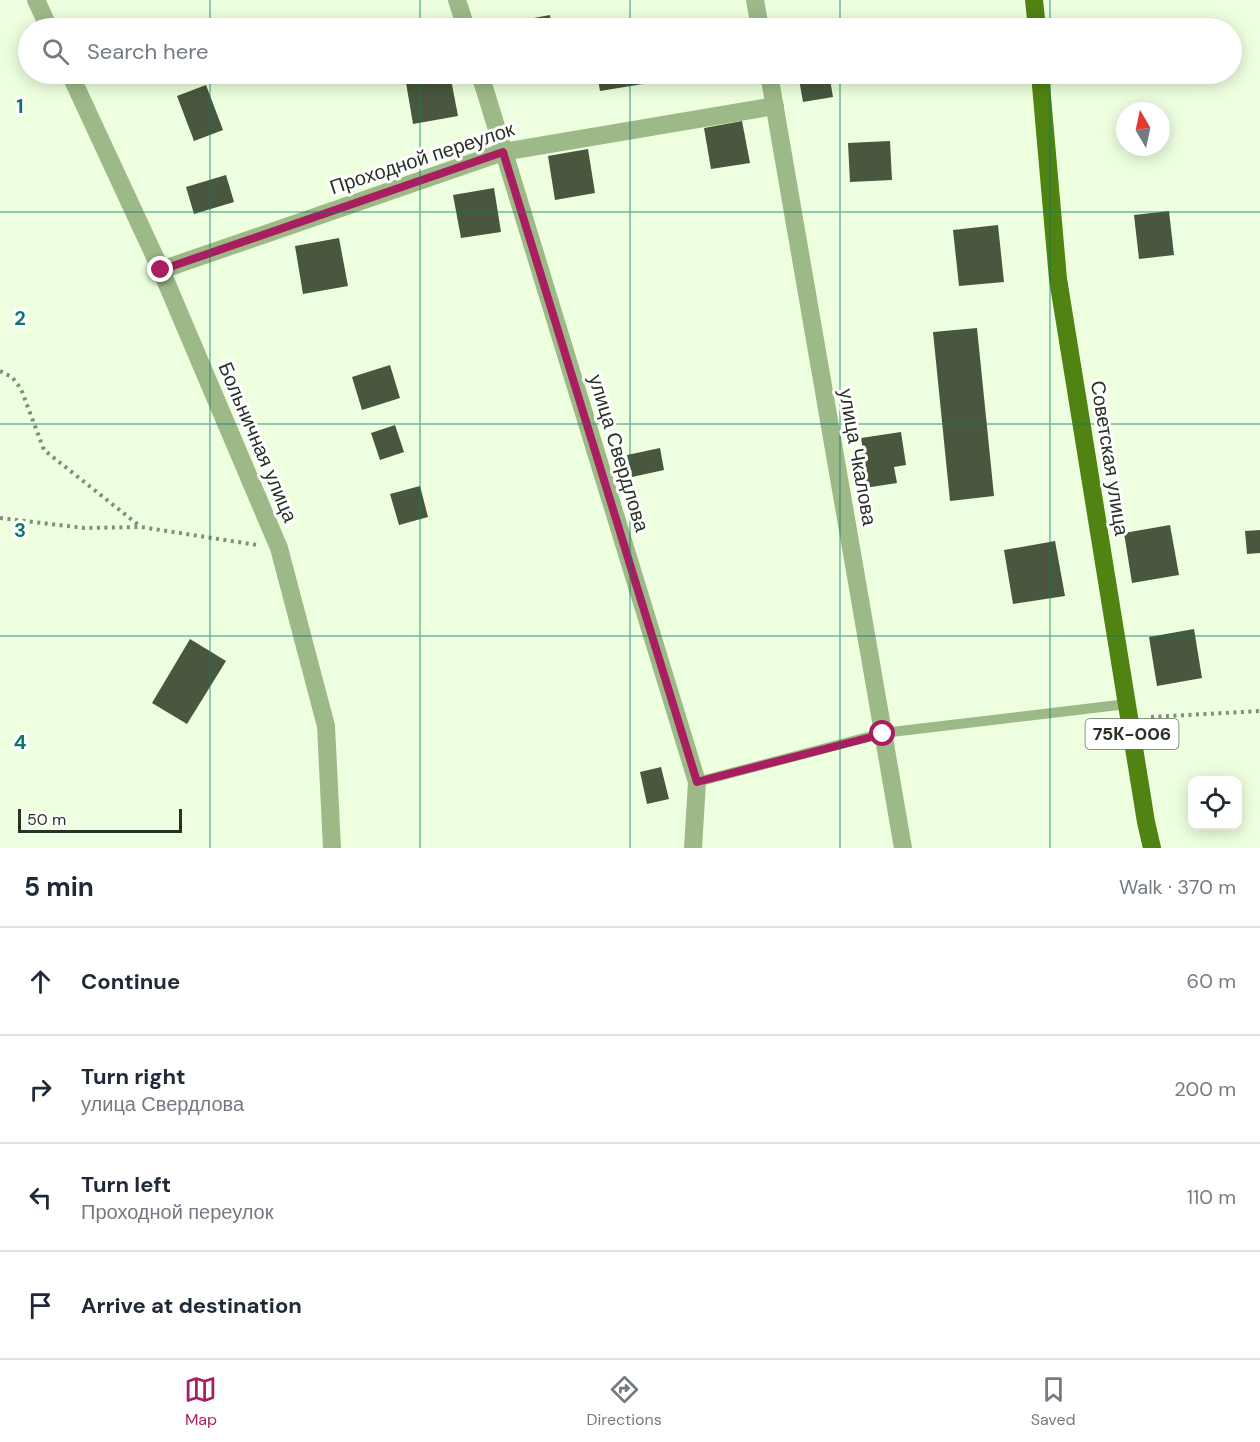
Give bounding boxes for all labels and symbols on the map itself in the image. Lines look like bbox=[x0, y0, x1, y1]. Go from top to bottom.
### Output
text: 1 bbox=[16, 93, 24, 119]
north arrow bbox=[1116, 102, 1170, 156]
street label: Проходной переулок bbox=[326, 116, 518, 200]
route end bbox=[147, 256, 173, 282]
text: 2 bbox=[14, 305, 26, 331]
street label: Больничная улица bbox=[212, 358, 304, 527]
street label: улица Свердлова bbox=[583, 371, 656, 536]
street label: Советская улица bbox=[1085, 379, 1135, 538]
street label: улица Чкалова bbox=[833, 387, 883, 528]
text: 3 bbox=[14, 517, 26, 543]
road number: 75К-006 bbox=[1086, 719, 1178, 749]
route start bbox=[869, 720, 895, 746]
text: 4 bbox=[14, 729, 27, 755]
scale bar bbox=[18, 806, 182, 834]

